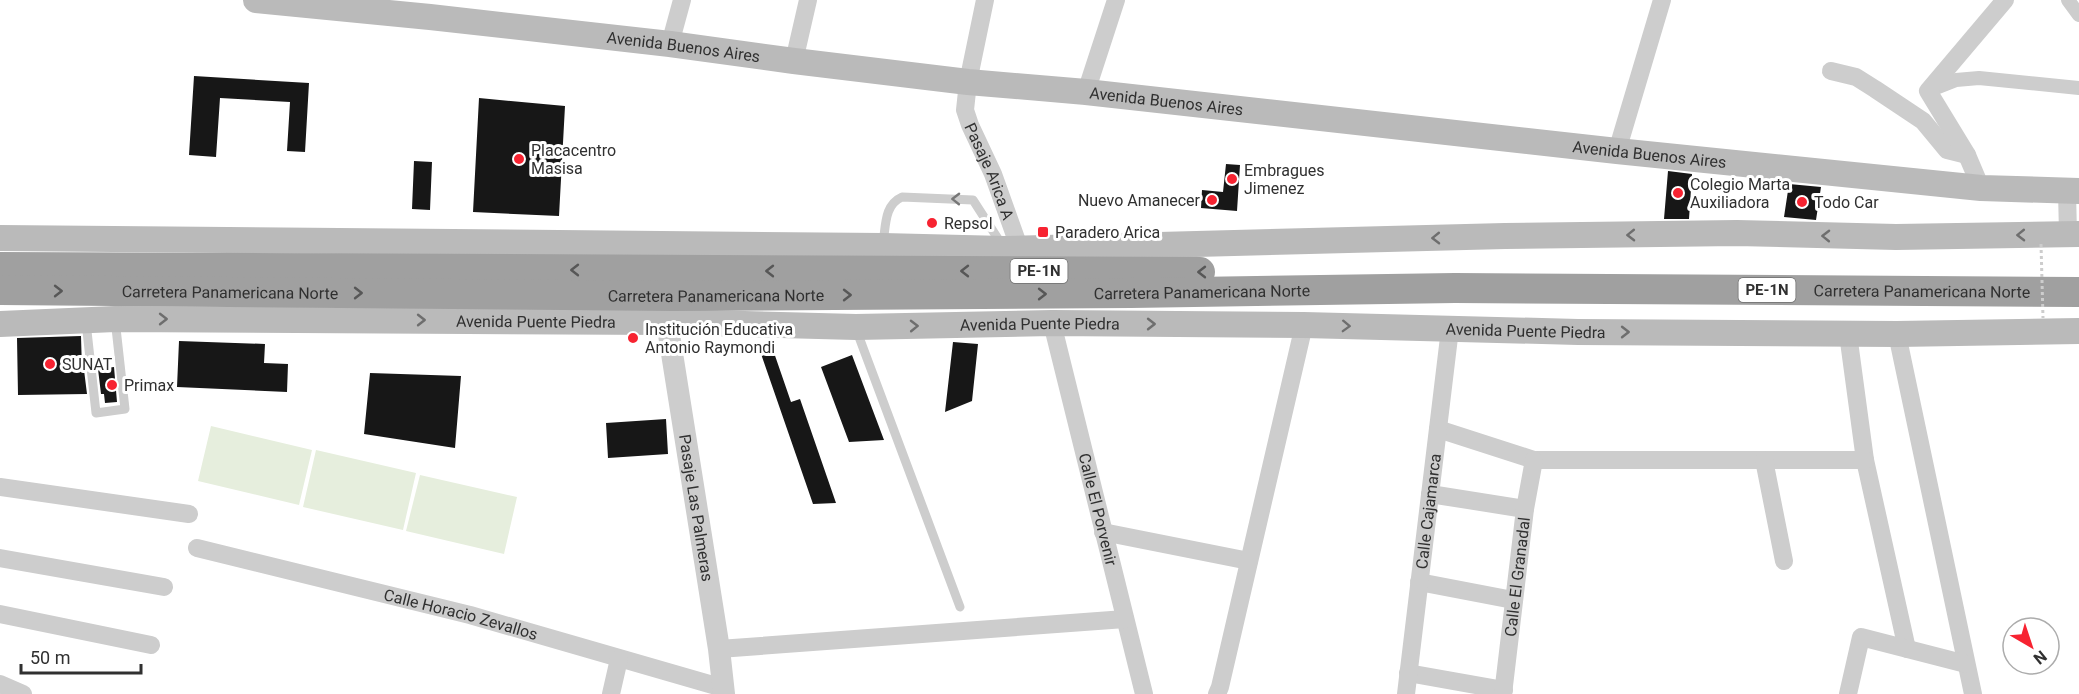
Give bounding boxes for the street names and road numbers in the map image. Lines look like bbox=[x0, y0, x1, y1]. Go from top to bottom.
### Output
street label: Avenida Buenos Aires bbox=[606, 28, 761, 66]
street label: Avenida Buenos Aires bbox=[1088, 83, 1244, 119]
street label: Pasaje Arica A bbox=[960, 120, 1018, 223]
street label: Avenida Buenos Aires bbox=[1571, 137, 1727, 172]
road number: PE-1N bbox=[1010, 259, 1068, 283]
road number: PE-1N bbox=[1738, 278, 1796, 302]
street label: Carretera Panamericana Norte bbox=[1094, 281, 1310, 303]
street label: Carretera Panamericana Norte bbox=[1814, 281, 2030, 302]
street label: Carretera Panamericana Norte bbox=[122, 282, 338, 303]
street label: Carretera Panamericana Norte bbox=[608, 286, 824, 306]
street label: Avenida Puente Piedra bbox=[456, 312, 616, 332]
street label: Avenida Puente Piedra bbox=[960, 314, 1120, 335]
street label: Avenida Puente Piedra bbox=[1446, 320, 1606, 342]
street label: Pasaje Las Palmeras bbox=[675, 433, 717, 583]
street label: Calle El Porvenir bbox=[1075, 451, 1121, 568]
street label: Calle Cajamarca bbox=[1412, 453, 1445, 570]
street label: Calle El Granadal bbox=[1501, 516, 1534, 638]
street label: Calle Horacio Zevallos bbox=[382, 585, 540, 644]

